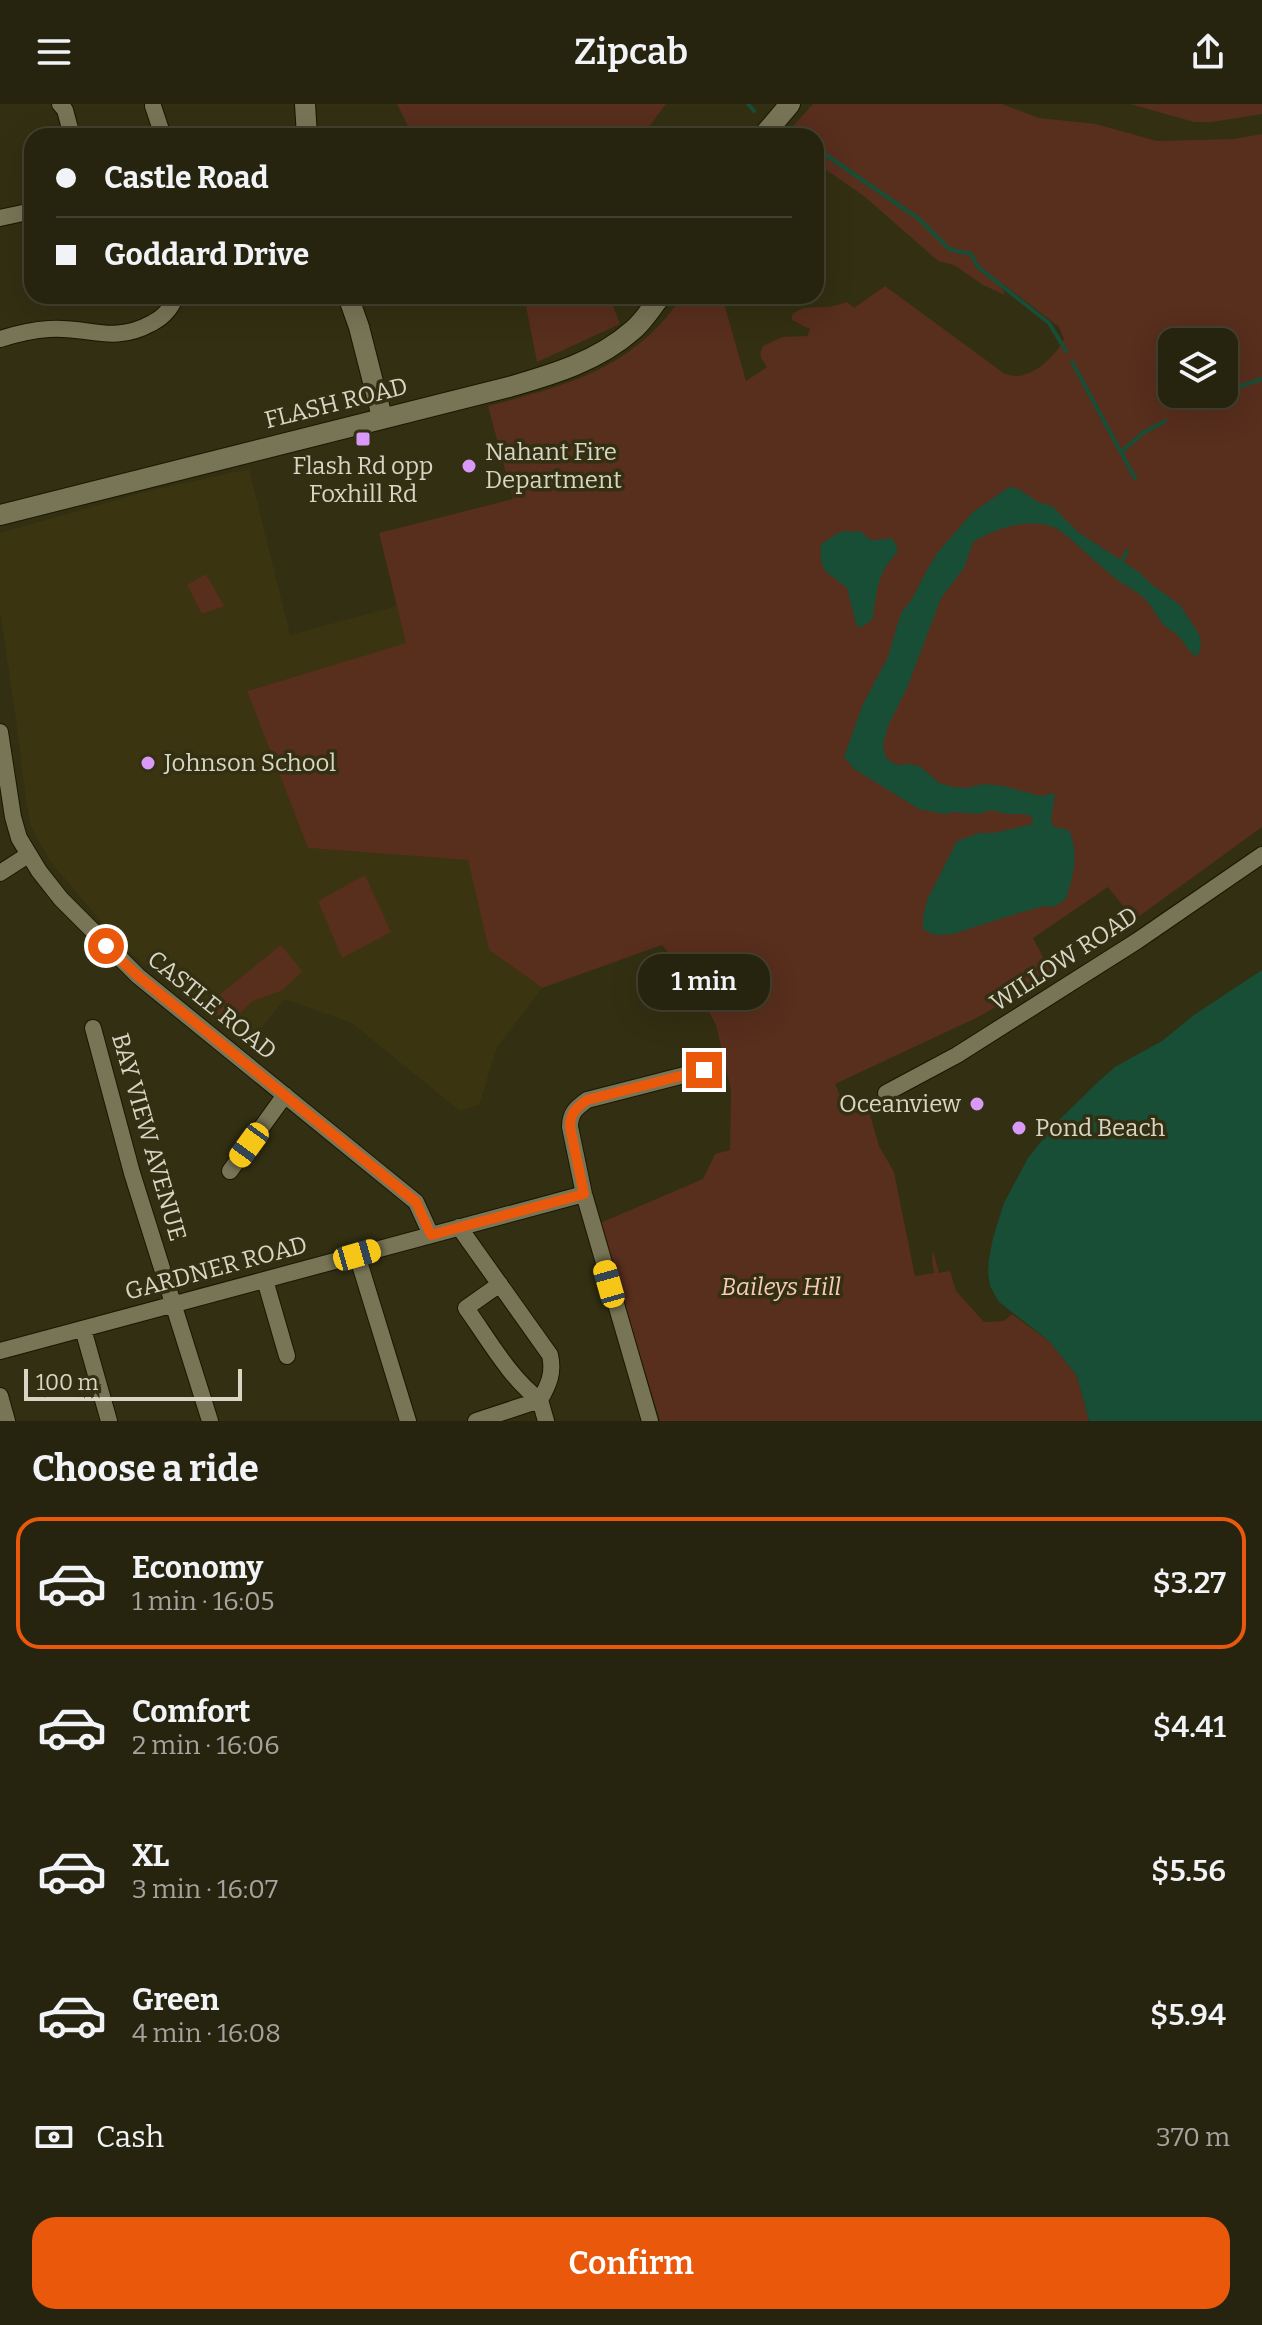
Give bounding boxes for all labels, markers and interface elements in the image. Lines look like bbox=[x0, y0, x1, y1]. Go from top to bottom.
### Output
icon: menu bbox=[32, 30, 76, 74]
text: Zipcab bbox=[574, 30, 688, 74]
icon: share bbox=[1186, 30, 1230, 74]
text: Castle Road bbox=[104, 160, 269, 196]
text: Goddard Drive bbox=[104, 237, 309, 273]
map controls bbox=[1158, 328, 1238, 408]
button: layers bbox=[1158, 328, 1238, 408]
street label: FLASH ROAD bbox=[262, 372, 410, 434]
marker: Flash Rd opp Foxhill Rd bbox=[354, 430, 372, 448]
place label: Nahant Fire Department bbox=[485, 438, 622, 494]
place label: Flash Rd opp Foxhill Rd bbox=[293, 452, 433, 508]
marker: Nahant Fire Department bbox=[460, 457, 478, 475]
place label: Johnson School bbox=[163, 749, 336, 777]
marker: Johnson School bbox=[139, 754, 157, 772]
street label: WILLOW ROAD bbox=[985, 901, 1143, 1017]
route start bbox=[88, 928, 124, 964]
street label: CASTLE ROAD bbox=[142, 945, 282, 1065]
callout: 1 min bbox=[638, 954, 770, 1010]
text: 1 min bbox=[671, 966, 737, 997]
street label: BAY VIEW AVENUE bbox=[106, 1030, 192, 1244]
route end bbox=[686, 1052, 722, 1088]
place label: Oceanview bbox=[839, 1090, 962, 1118]
marker: Oceanview bbox=[968, 1095, 986, 1113]
place label: Pond Beach bbox=[1035, 1114, 1165, 1142]
car bbox=[225, 1119, 273, 1171]
marker: Pond Beach bbox=[1010, 1119, 1028, 1137]
street label: GARDNER ROAD bbox=[122, 1230, 310, 1306]
car bbox=[331, 1237, 383, 1273]
car bbox=[591, 1258, 627, 1310]
park label: Baileys Hill bbox=[721, 1273, 841, 1301]
scale bar bbox=[24, 1365, 242, 1401]
text: 100 m bbox=[36, 1369, 99, 1396]
text: Choose a ride bbox=[32, 1447, 259, 1491]
icon: car bbox=[36, 1547, 108, 1619]
text: Economy bbox=[132, 1550, 263, 1586]
text: $3.27 bbox=[1153, 1565, 1226, 1601]
text: 1 min · 16:05 bbox=[132, 1586, 275, 1617]
icon: car bbox=[36, 1691, 108, 1763]
text: Comfort bbox=[132, 1694, 250, 1730]
text: $4.41 bbox=[1153, 1709, 1226, 1745]
text: 2 min · 16:06 bbox=[132, 1730, 279, 1761]
icon: car bbox=[36, 1835, 108, 1907]
text: XL bbox=[132, 1838, 169, 1874]
text: $5.56 bbox=[1151, 1853, 1226, 1889]
text: 3 min · 16:07 bbox=[132, 1874, 278, 1905]
icon: car bbox=[36, 1979, 108, 2051]
text: Green bbox=[132, 1982, 219, 2018]
text: $5.94 bbox=[1150, 1997, 1226, 2033]
text: 4 min · 16:08 bbox=[132, 2018, 281, 2049]
icon: cash bbox=[32, 2115, 76, 2159]
text: Cash bbox=[96, 2119, 164, 2155]
text: 370 m bbox=[1156, 2122, 1230, 2153]
button: Confirm bbox=[32, 2217, 1230, 2309]

